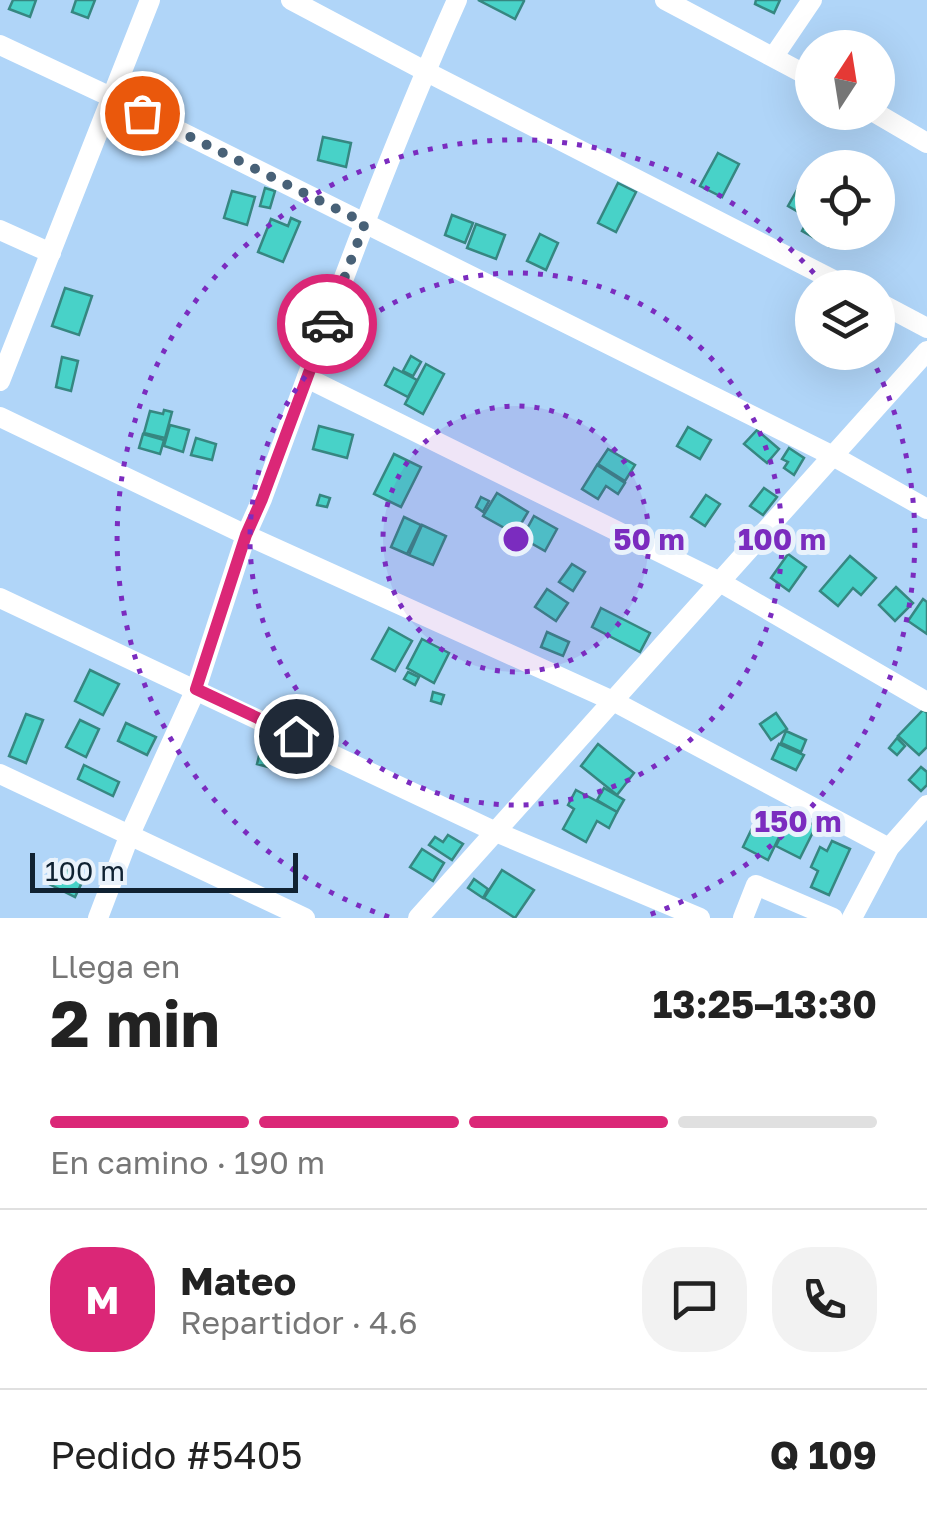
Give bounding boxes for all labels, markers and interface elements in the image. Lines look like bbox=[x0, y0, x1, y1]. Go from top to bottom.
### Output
north arrow bbox=[795, 30, 895, 130]
map controls bbox=[795, 30, 895, 370]
pin bbox=[100, 71, 185, 156]
icon: bag bbox=[115, 86, 170, 141]
button: locate bbox=[795, 150, 895, 250]
button: layers bbox=[795, 270, 895, 370]
courier bbox=[277, 274, 377, 374]
icon: car bbox=[300, 297, 355, 352]
centre of rings bbox=[498, 521, 534, 557]
text: 50 m bbox=[613, 521, 685, 557]
text: 100 m bbox=[738, 521, 826, 557]
pin bbox=[254, 694, 339, 779]
icon: home bbox=[269, 709, 324, 764]
text: 150 m bbox=[755, 803, 842, 839]
scale bar bbox=[30, 848, 298, 893]
text: 100 m bbox=[45, 854, 125, 887]
text: Llega en bbox=[50, 947, 180, 985]
text: 13:25–13:30 bbox=[653, 981, 877, 1026]
text: 2 min bbox=[50, 983, 220, 1061]
text: En camino · 190 m bbox=[50, 1143, 325, 1181]
button: chat bbox=[642, 1247, 747, 1352]
button: phone bbox=[772, 1247, 877, 1352]
text: Mateo bbox=[180, 1258, 296, 1303]
text: M bbox=[86, 1277, 119, 1322]
text: Repartidor · 4.6 bbox=[180, 1303, 418, 1341]
text: Pedido #5405 bbox=[50, 1432, 302, 1477]
text: Q 109 bbox=[770, 1432, 877, 1477]

